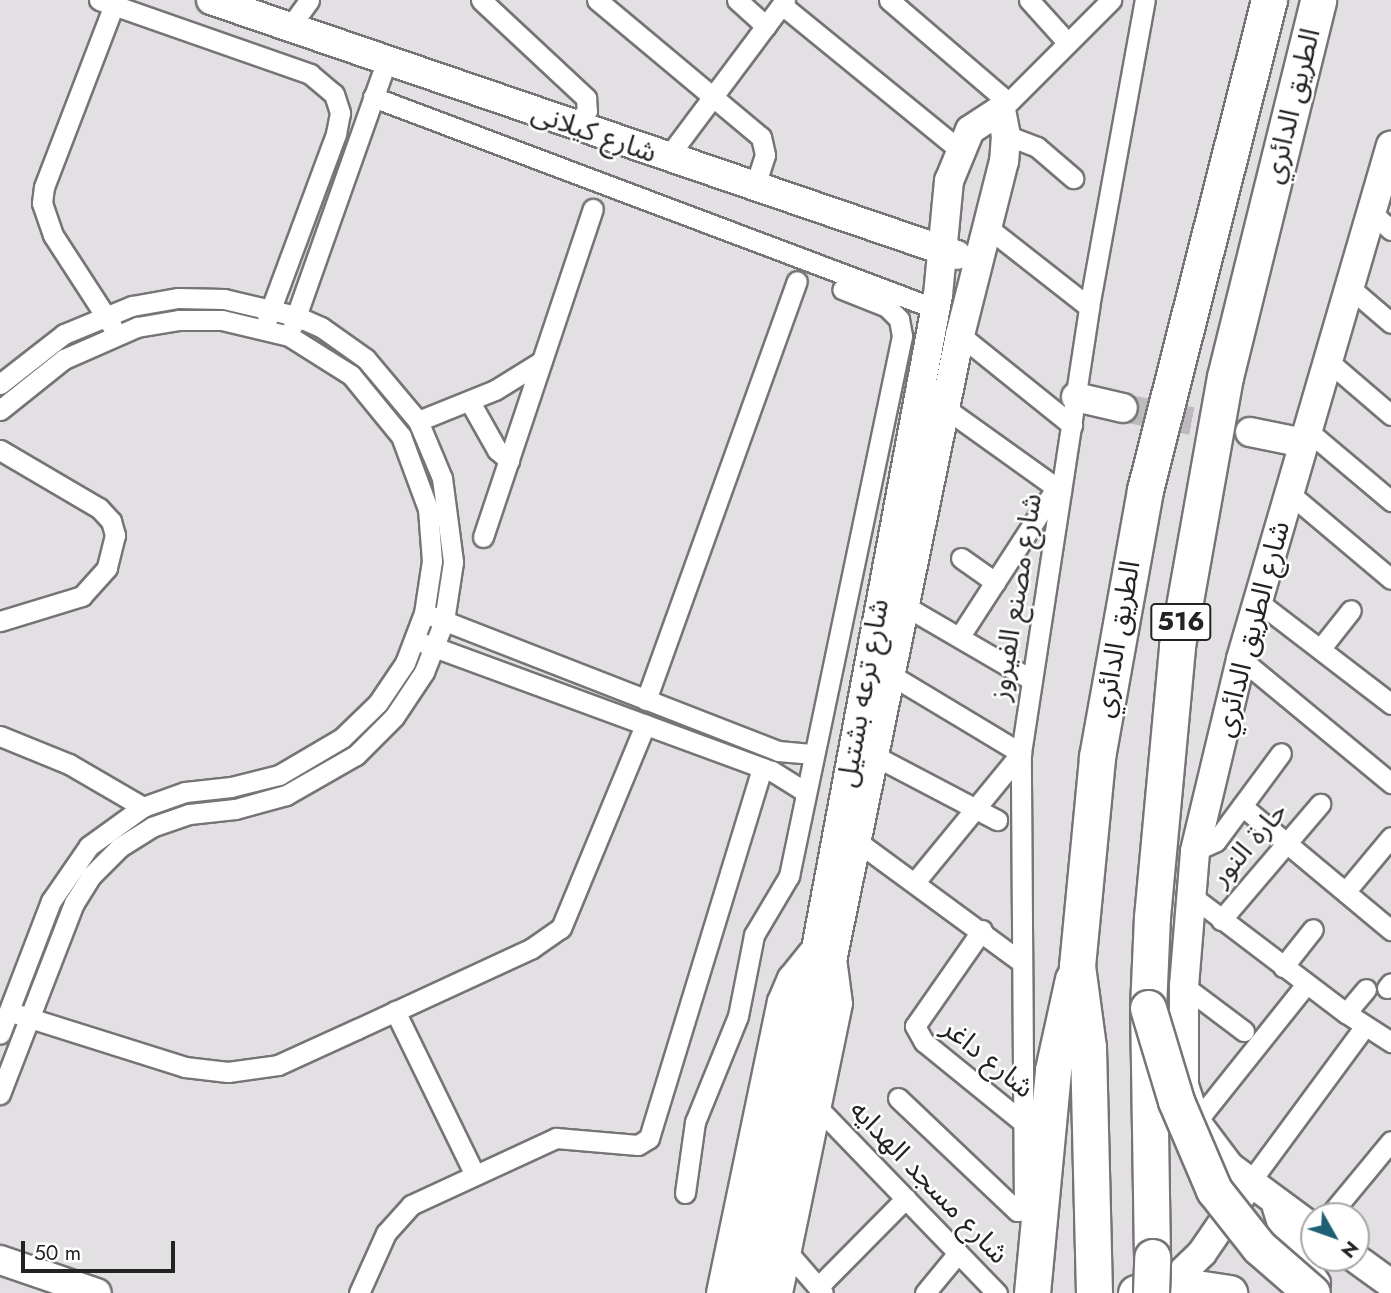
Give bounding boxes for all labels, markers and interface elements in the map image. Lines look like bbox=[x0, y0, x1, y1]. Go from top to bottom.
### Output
street label: الطريق الدائري bbox=[1256, 25, 1328, 187]
street label: شارع كيلانى bbox=[527, 96, 661, 170]
street label: شارع مصنع الفيروز bbox=[983, 491, 1049, 703]
street label: شارع الطريق الدائري bbox=[1207, 518, 1297, 740]
street label: الطريق الدائري bbox=[1087, 558, 1147, 720]
street label: شارع ترعه بشتيل bbox=[830, 596, 896, 790]
road number: 516 bbox=[1150, 600, 1212, 644]
street label: حارة النور bbox=[1203, 795, 1295, 893]
street label: شارع داغر bbox=[935, 1011, 1041, 1105]
street label: شارع مسجد الهدايه bbox=[842, 1093, 1016, 1271]
north arrow bbox=[1300, 1202, 1370, 1272]
scale bar bbox=[24, 1226, 178, 1270]
text: N bbox=[1335, 1235, 1365, 1264]
text: 50 m bbox=[34, 1238, 81, 1268]

